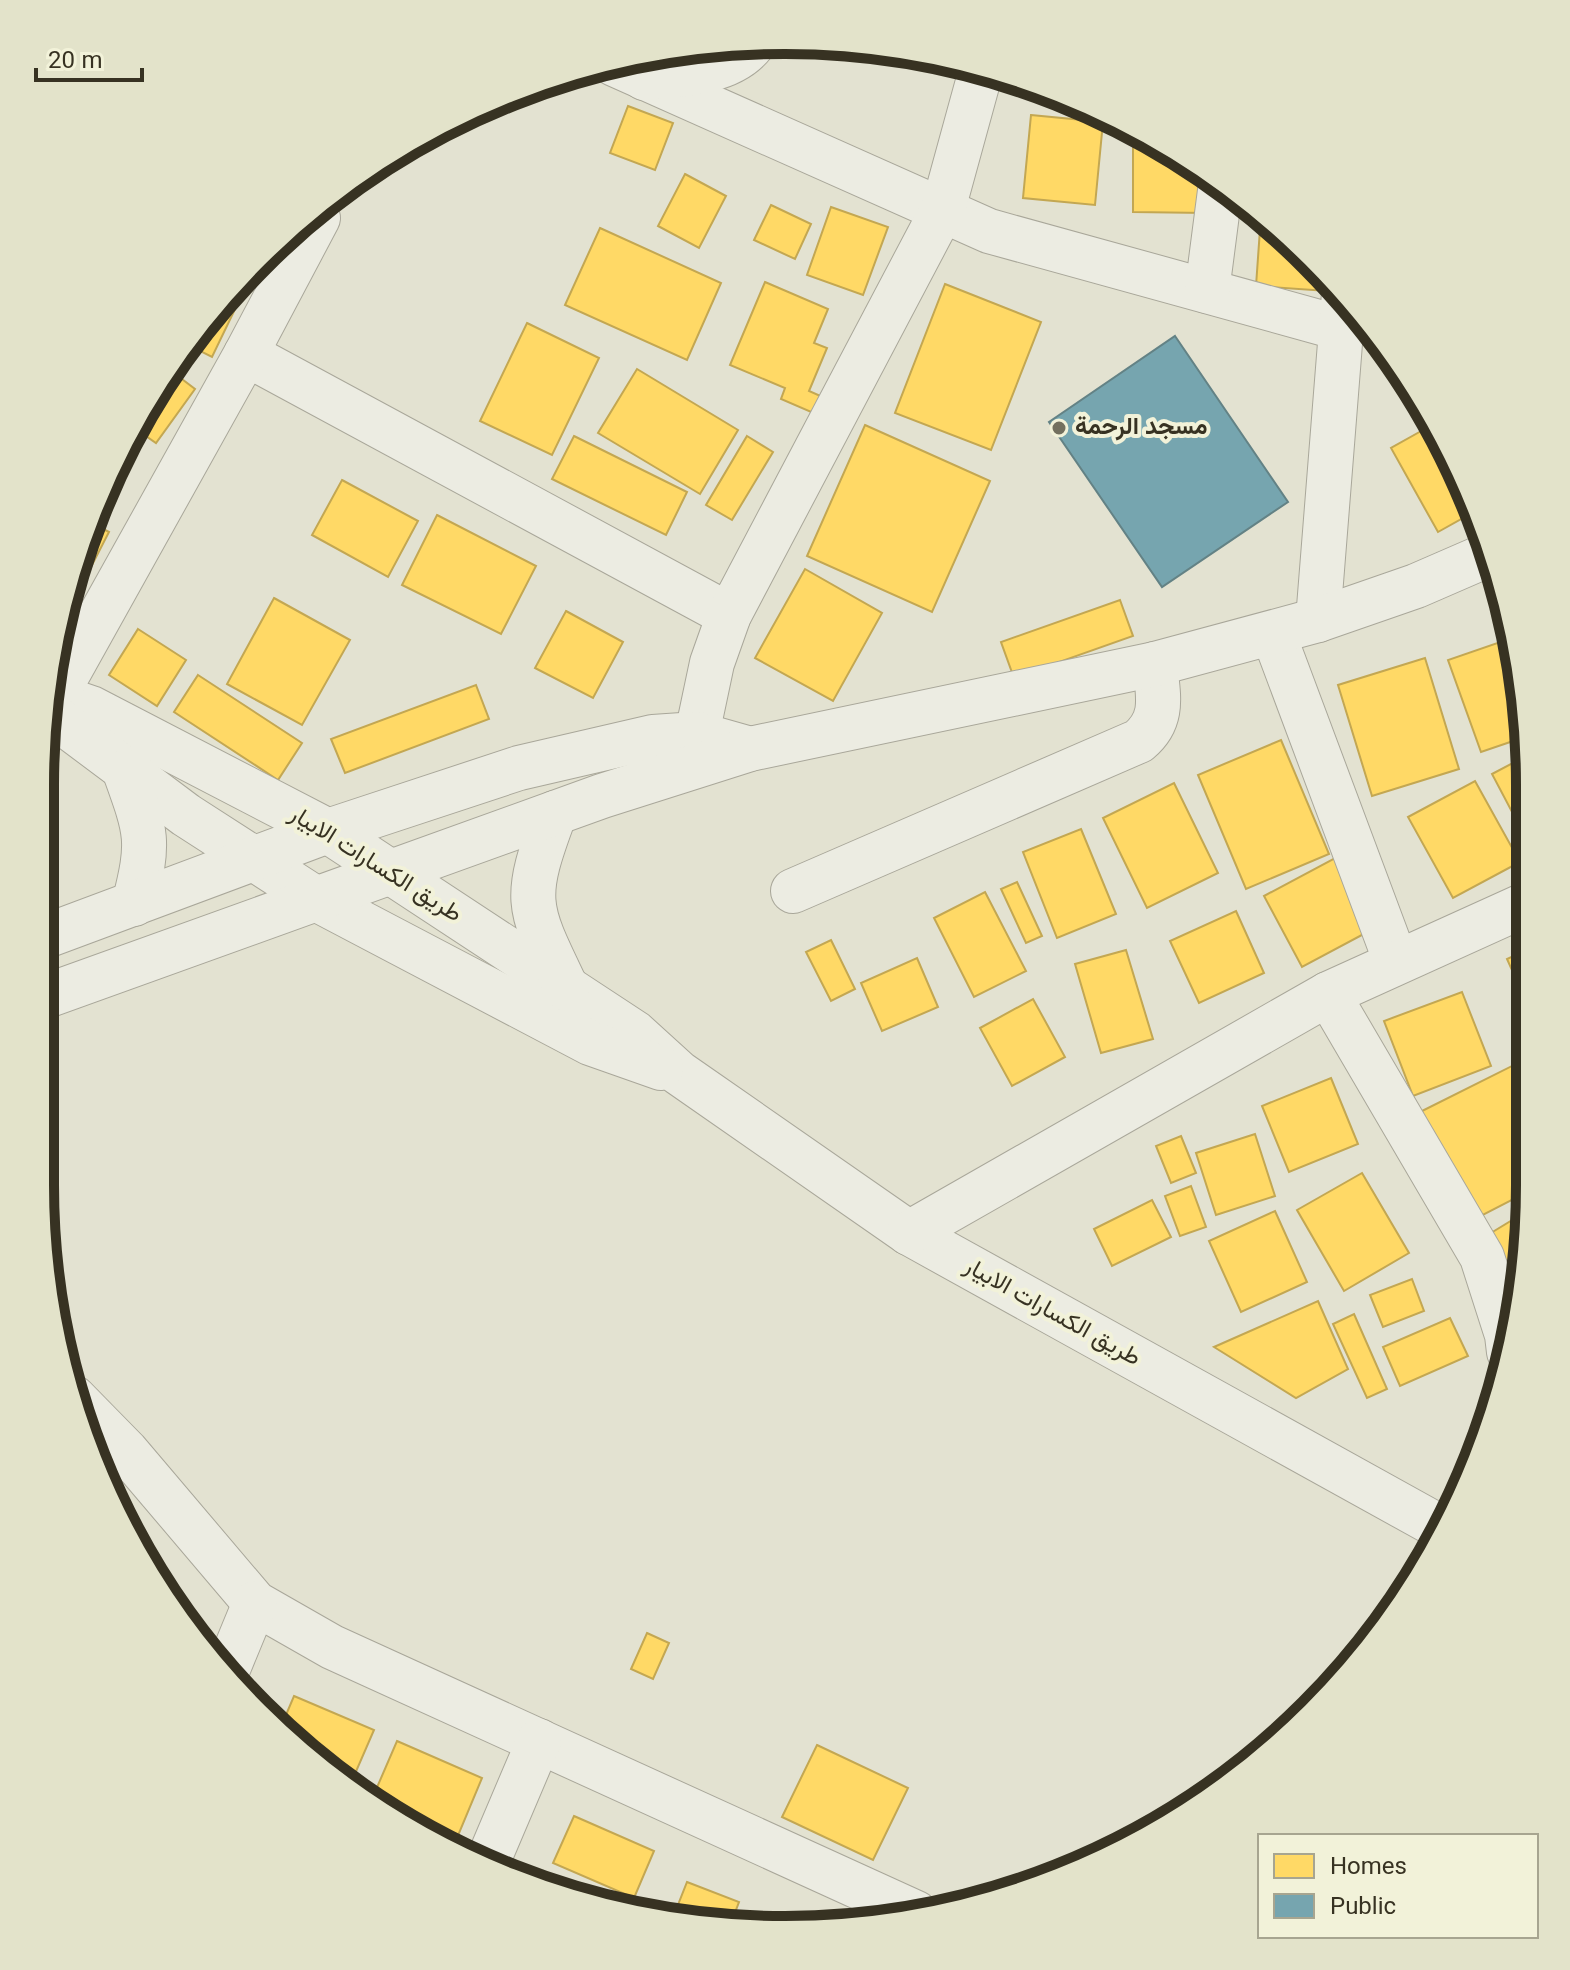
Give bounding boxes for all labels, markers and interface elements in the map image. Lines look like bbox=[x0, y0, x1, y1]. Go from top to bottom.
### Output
scale bar bbox=[36, 32, 142, 82]
text: 20 m bbox=[48, 43, 102, 81]
place label: مسجد الرحمة bbox=[1075, 409, 1208, 447]
marker: مسجد الرحمة bbox=[1050, 419, 1068, 437]
street label: طريق الكسارات الابيار bbox=[280, 796, 469, 933]
street label: طريق الكسارات الابيار bbox=[955, 1248, 1148, 1378]
legend bbox=[1258, 1834, 1538, 1938]
text: Homes bbox=[1330, 1849, 1407, 1887]
text: Public bbox=[1330, 1889, 1396, 1927]

